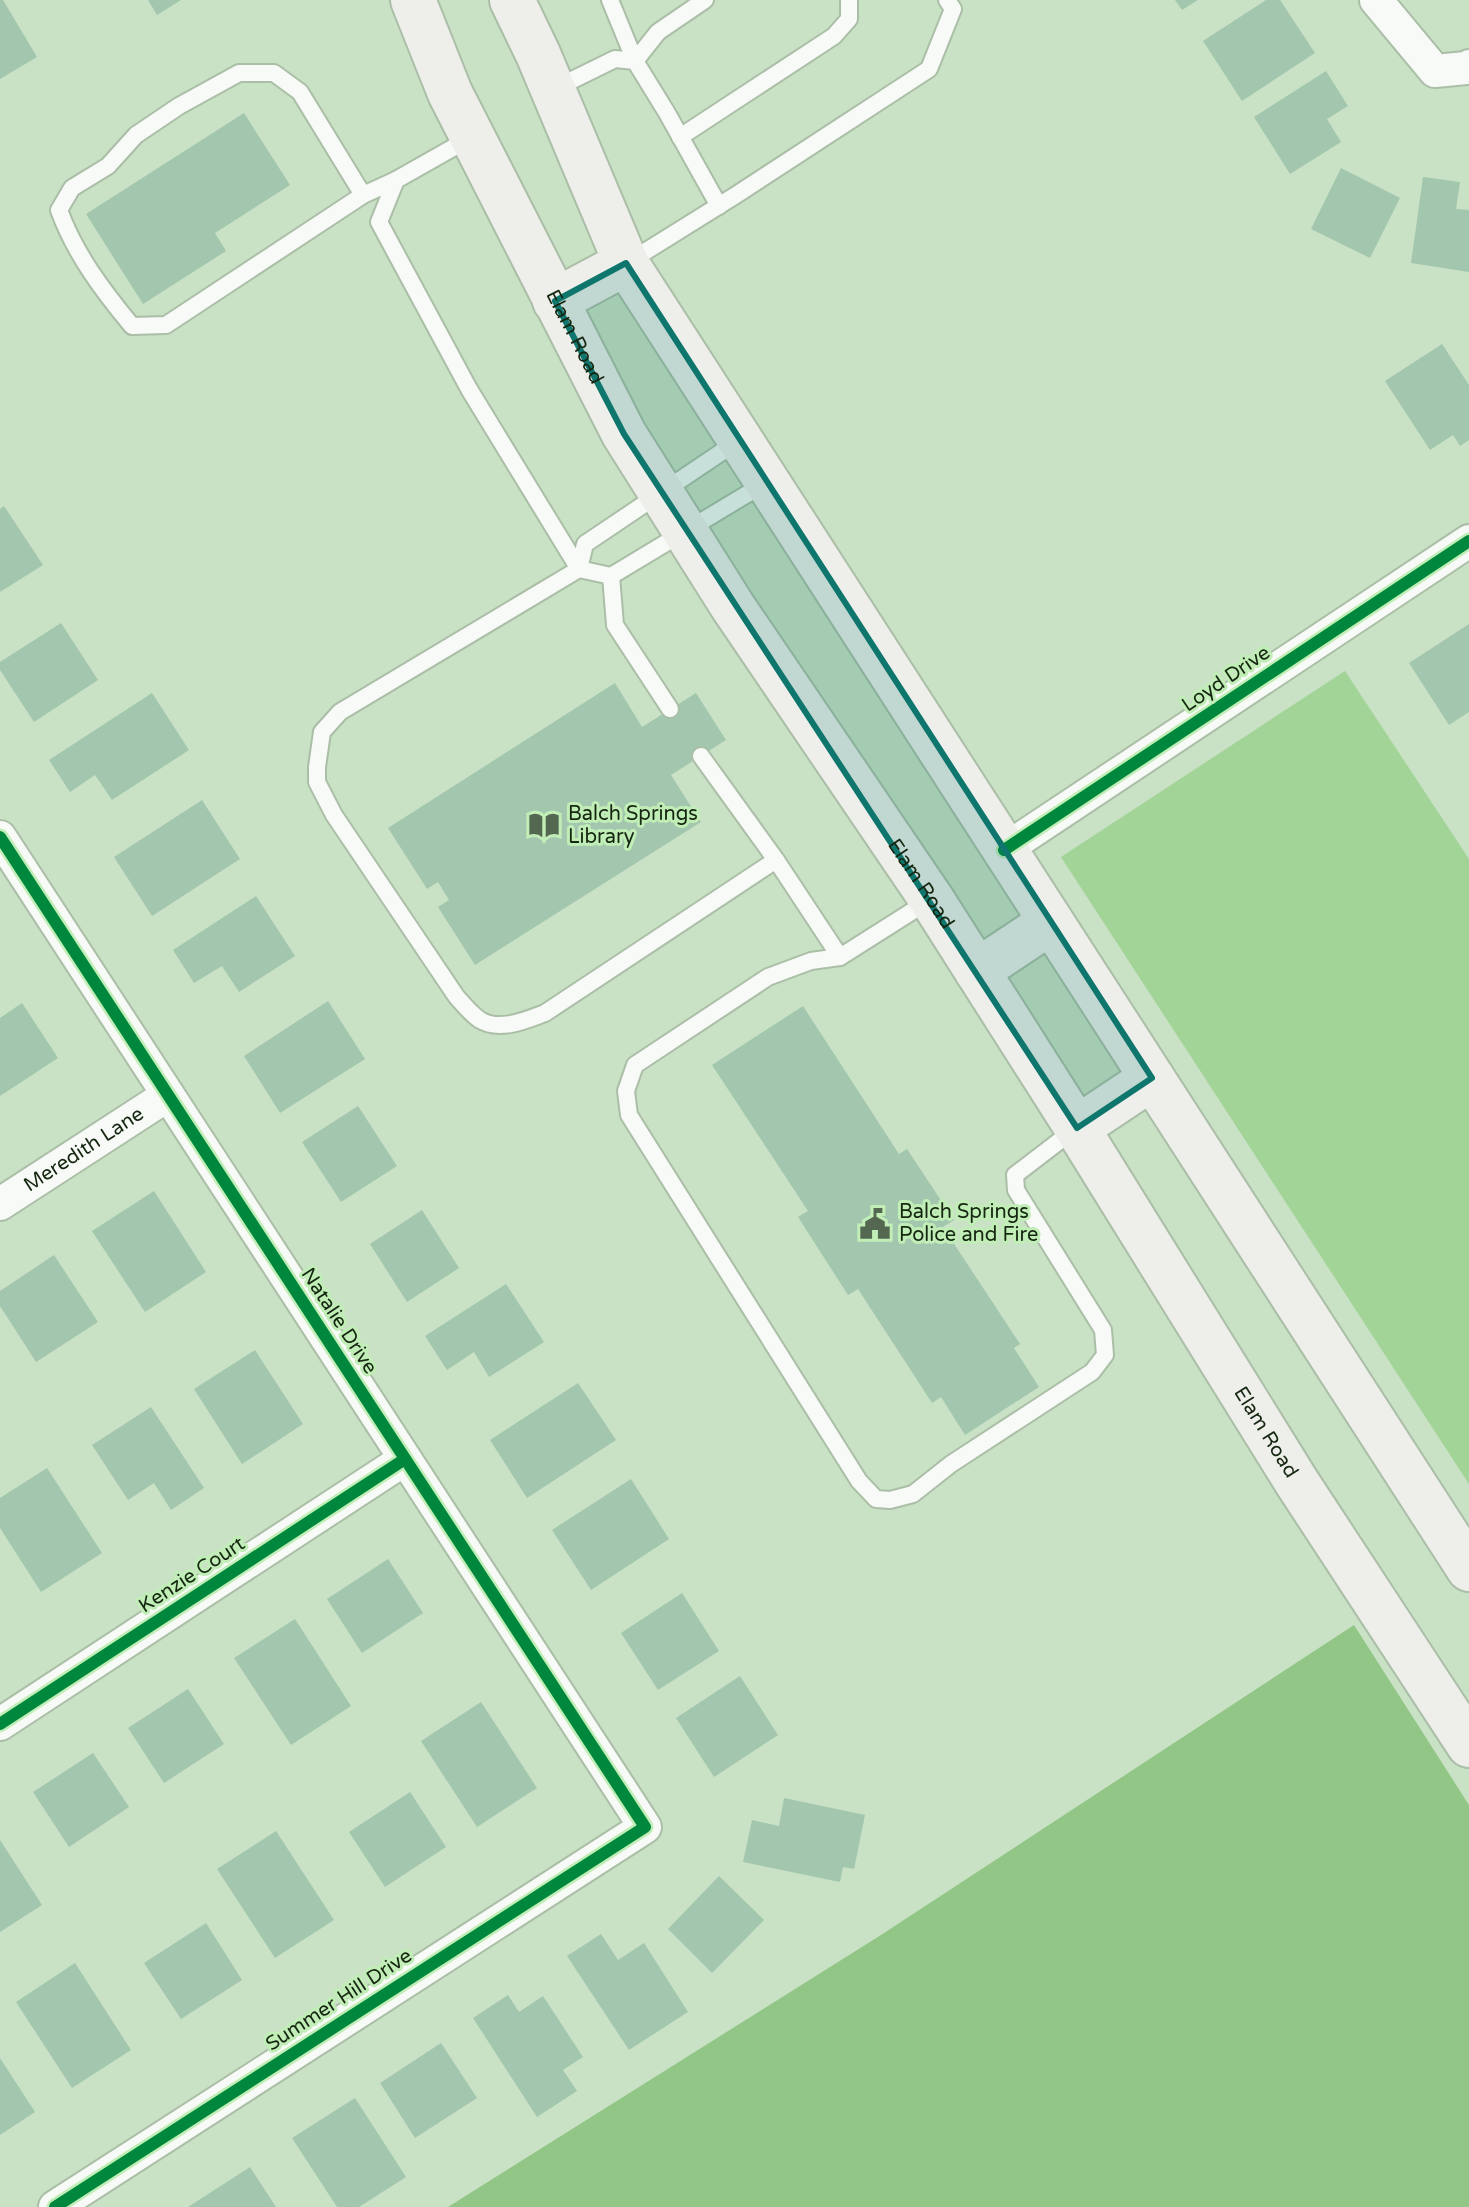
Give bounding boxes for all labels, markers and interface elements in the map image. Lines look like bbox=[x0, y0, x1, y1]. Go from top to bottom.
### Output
street label: Elam Road bbox=[540, 286, 609, 388]
street label: Loyd Drive bbox=[1177, 641, 1275, 717]
place label: Balch Springs Library bbox=[568, 802, 698, 849]
library icon: Balch Springs Library bbox=[527, 808, 561, 842]
street label: Elam Road bbox=[882, 835, 959, 933]
street label: Meredith Lane bbox=[19, 1102, 148, 1197]
place label: Balch Springs Police and Fire bbox=[899, 1200, 1038, 1247]
public building icon: Balch Springs Police and Fire bbox=[858, 1207, 892, 1241]
street label: Natalie Drive bbox=[296, 1263, 382, 1379]
street label: Elam Road bbox=[1229, 1382, 1303, 1482]
street label: Kenzie Court bbox=[134, 1532, 250, 1618]
street label: Summer Hill Drive bbox=[261, 1944, 417, 2056]

